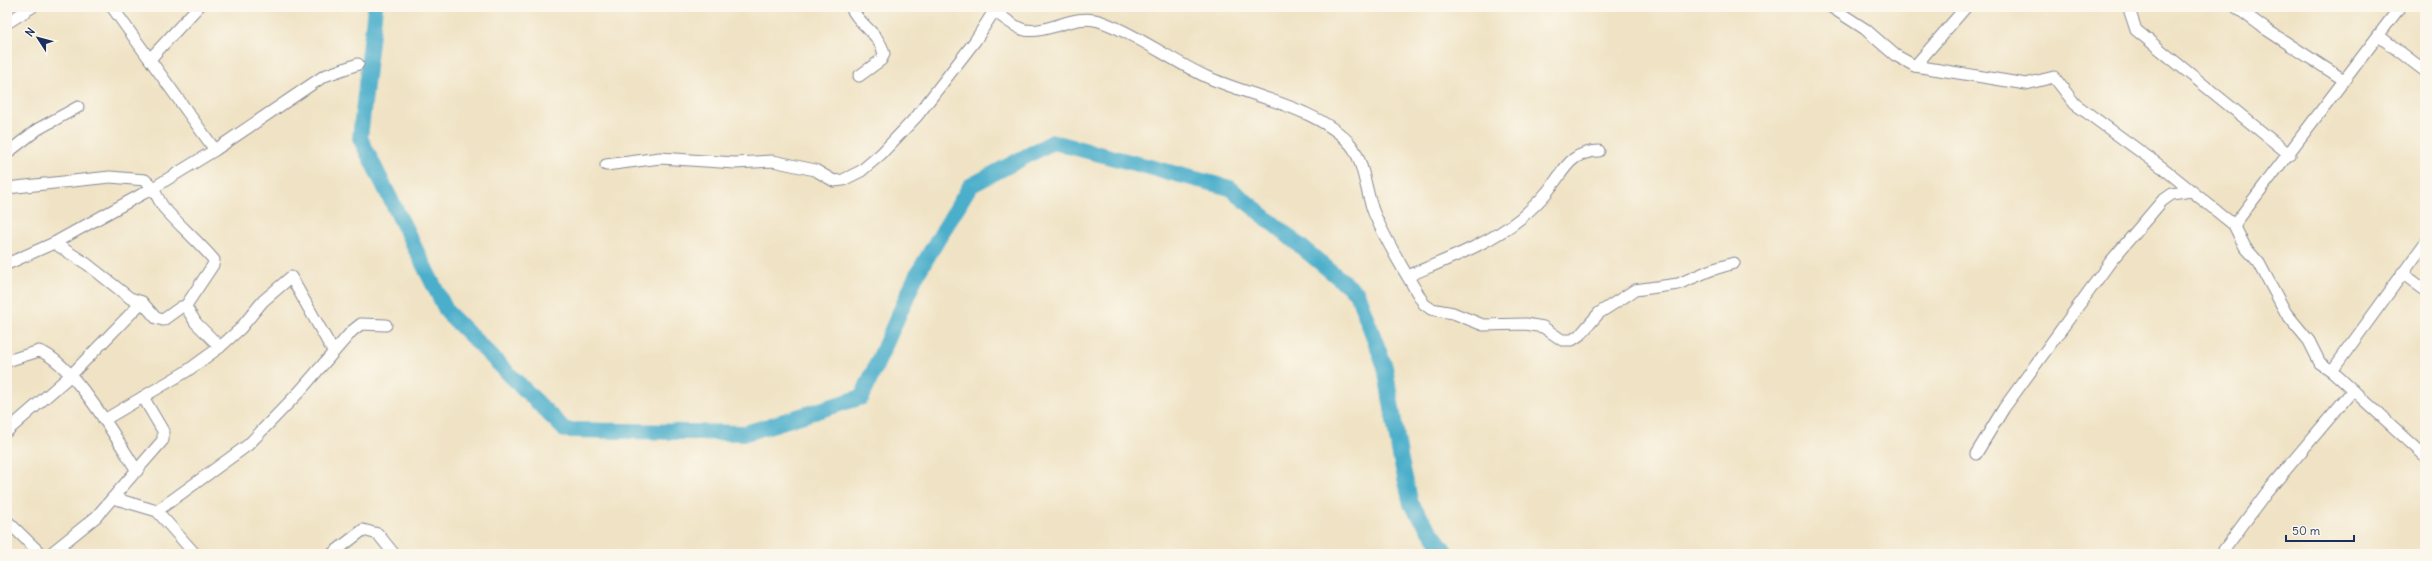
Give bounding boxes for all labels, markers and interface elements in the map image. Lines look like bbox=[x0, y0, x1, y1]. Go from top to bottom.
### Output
north arrow bbox=[18, 18, 58, 58]
text: N bbox=[22, 25, 38, 39]
scale bar bbox=[2286, 517, 2354, 543]
text: 50 m bbox=[2292, 523, 2321, 538]

